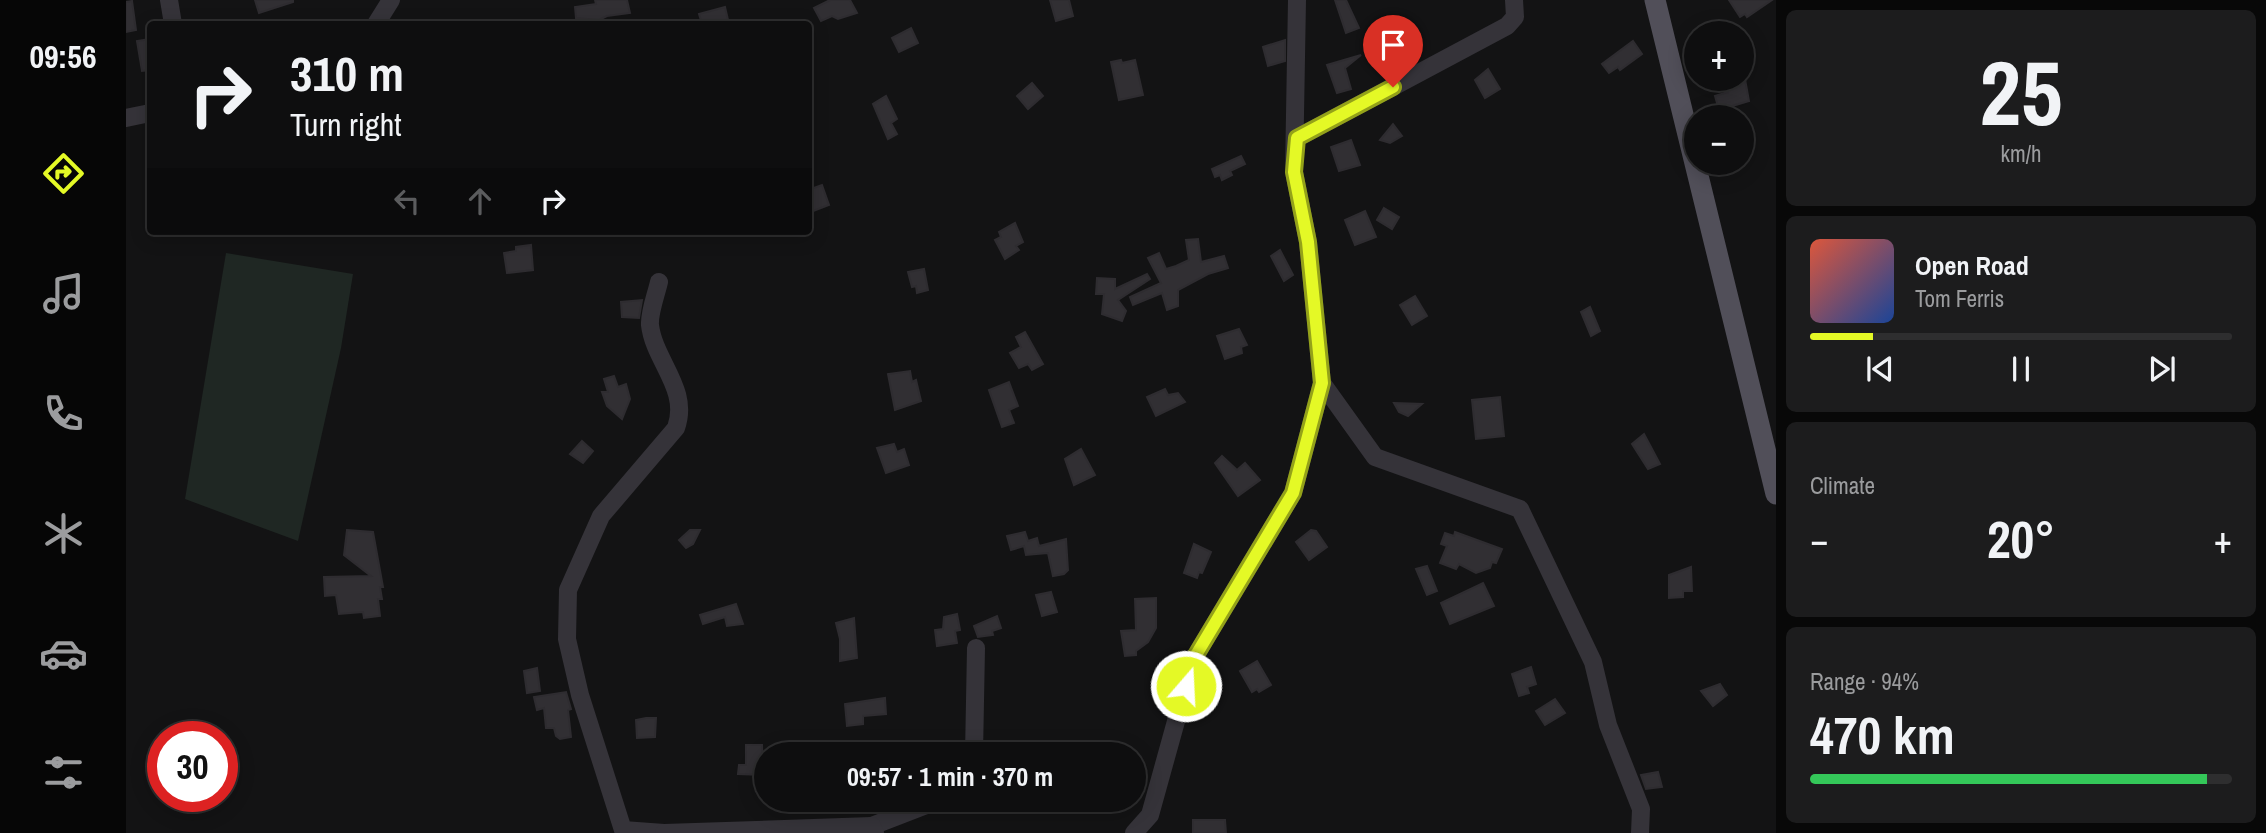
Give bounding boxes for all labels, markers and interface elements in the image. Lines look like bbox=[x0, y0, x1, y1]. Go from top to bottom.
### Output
pin bbox=[1363, 15, 1423, 87]
map controls bbox=[1684, 21, 1754, 175]
button: + bbox=[1684, 21, 1754, 91]
icon: arrive bbox=[1374, 26, 1412, 64]
text: 25 bbox=[1980, 31, 2063, 153]
text: 09:56 bbox=[29, 35, 97, 78]
text: 310 m bbox=[290, 40, 404, 106]
icon: right bbox=[175, 49, 266, 140]
text: Turn right bbox=[290, 103, 402, 146]
button: − bbox=[1684, 105, 1754, 175]
text: km/h bbox=[2001, 138, 2041, 169]
icon: directions bbox=[39, 149, 88, 198]
icon: left bbox=[388, 182, 426, 220]
icon: ahead bbox=[461, 182, 499, 220]
icon: right bbox=[534, 182, 572, 220]
text: Open Road bbox=[1915, 248, 2029, 283]
icon: music bbox=[39, 269, 88, 318]
text: Tom Ferris bbox=[1915, 283, 2004, 314]
icon: previous bbox=[1861, 350, 1899, 388]
icon: pause bbox=[2002, 350, 2040, 388]
icon: next bbox=[2143, 350, 2181, 388]
icon: phone bbox=[39, 389, 88, 438]
text: Climate bbox=[1810, 470, 1875, 501]
text: 20° bbox=[1987, 504, 2055, 574]
icon: climate bbox=[39, 509, 88, 558]
text: − bbox=[1810, 514, 1828, 565]
text: + bbox=[2214, 514, 2232, 565]
icon: car bbox=[39, 629, 88, 678]
position arrow bbox=[1149, 649, 1223, 723]
text: Range · 94% bbox=[1810, 666, 1919, 697]
text: 470 km bbox=[1810, 700, 1955, 770]
speed limit sign: 30 bbox=[147, 721, 238, 812]
icon: filters bbox=[39, 748, 88, 797]
text: 09:57 · 1 min · 370 m bbox=[847, 759, 1053, 794]

